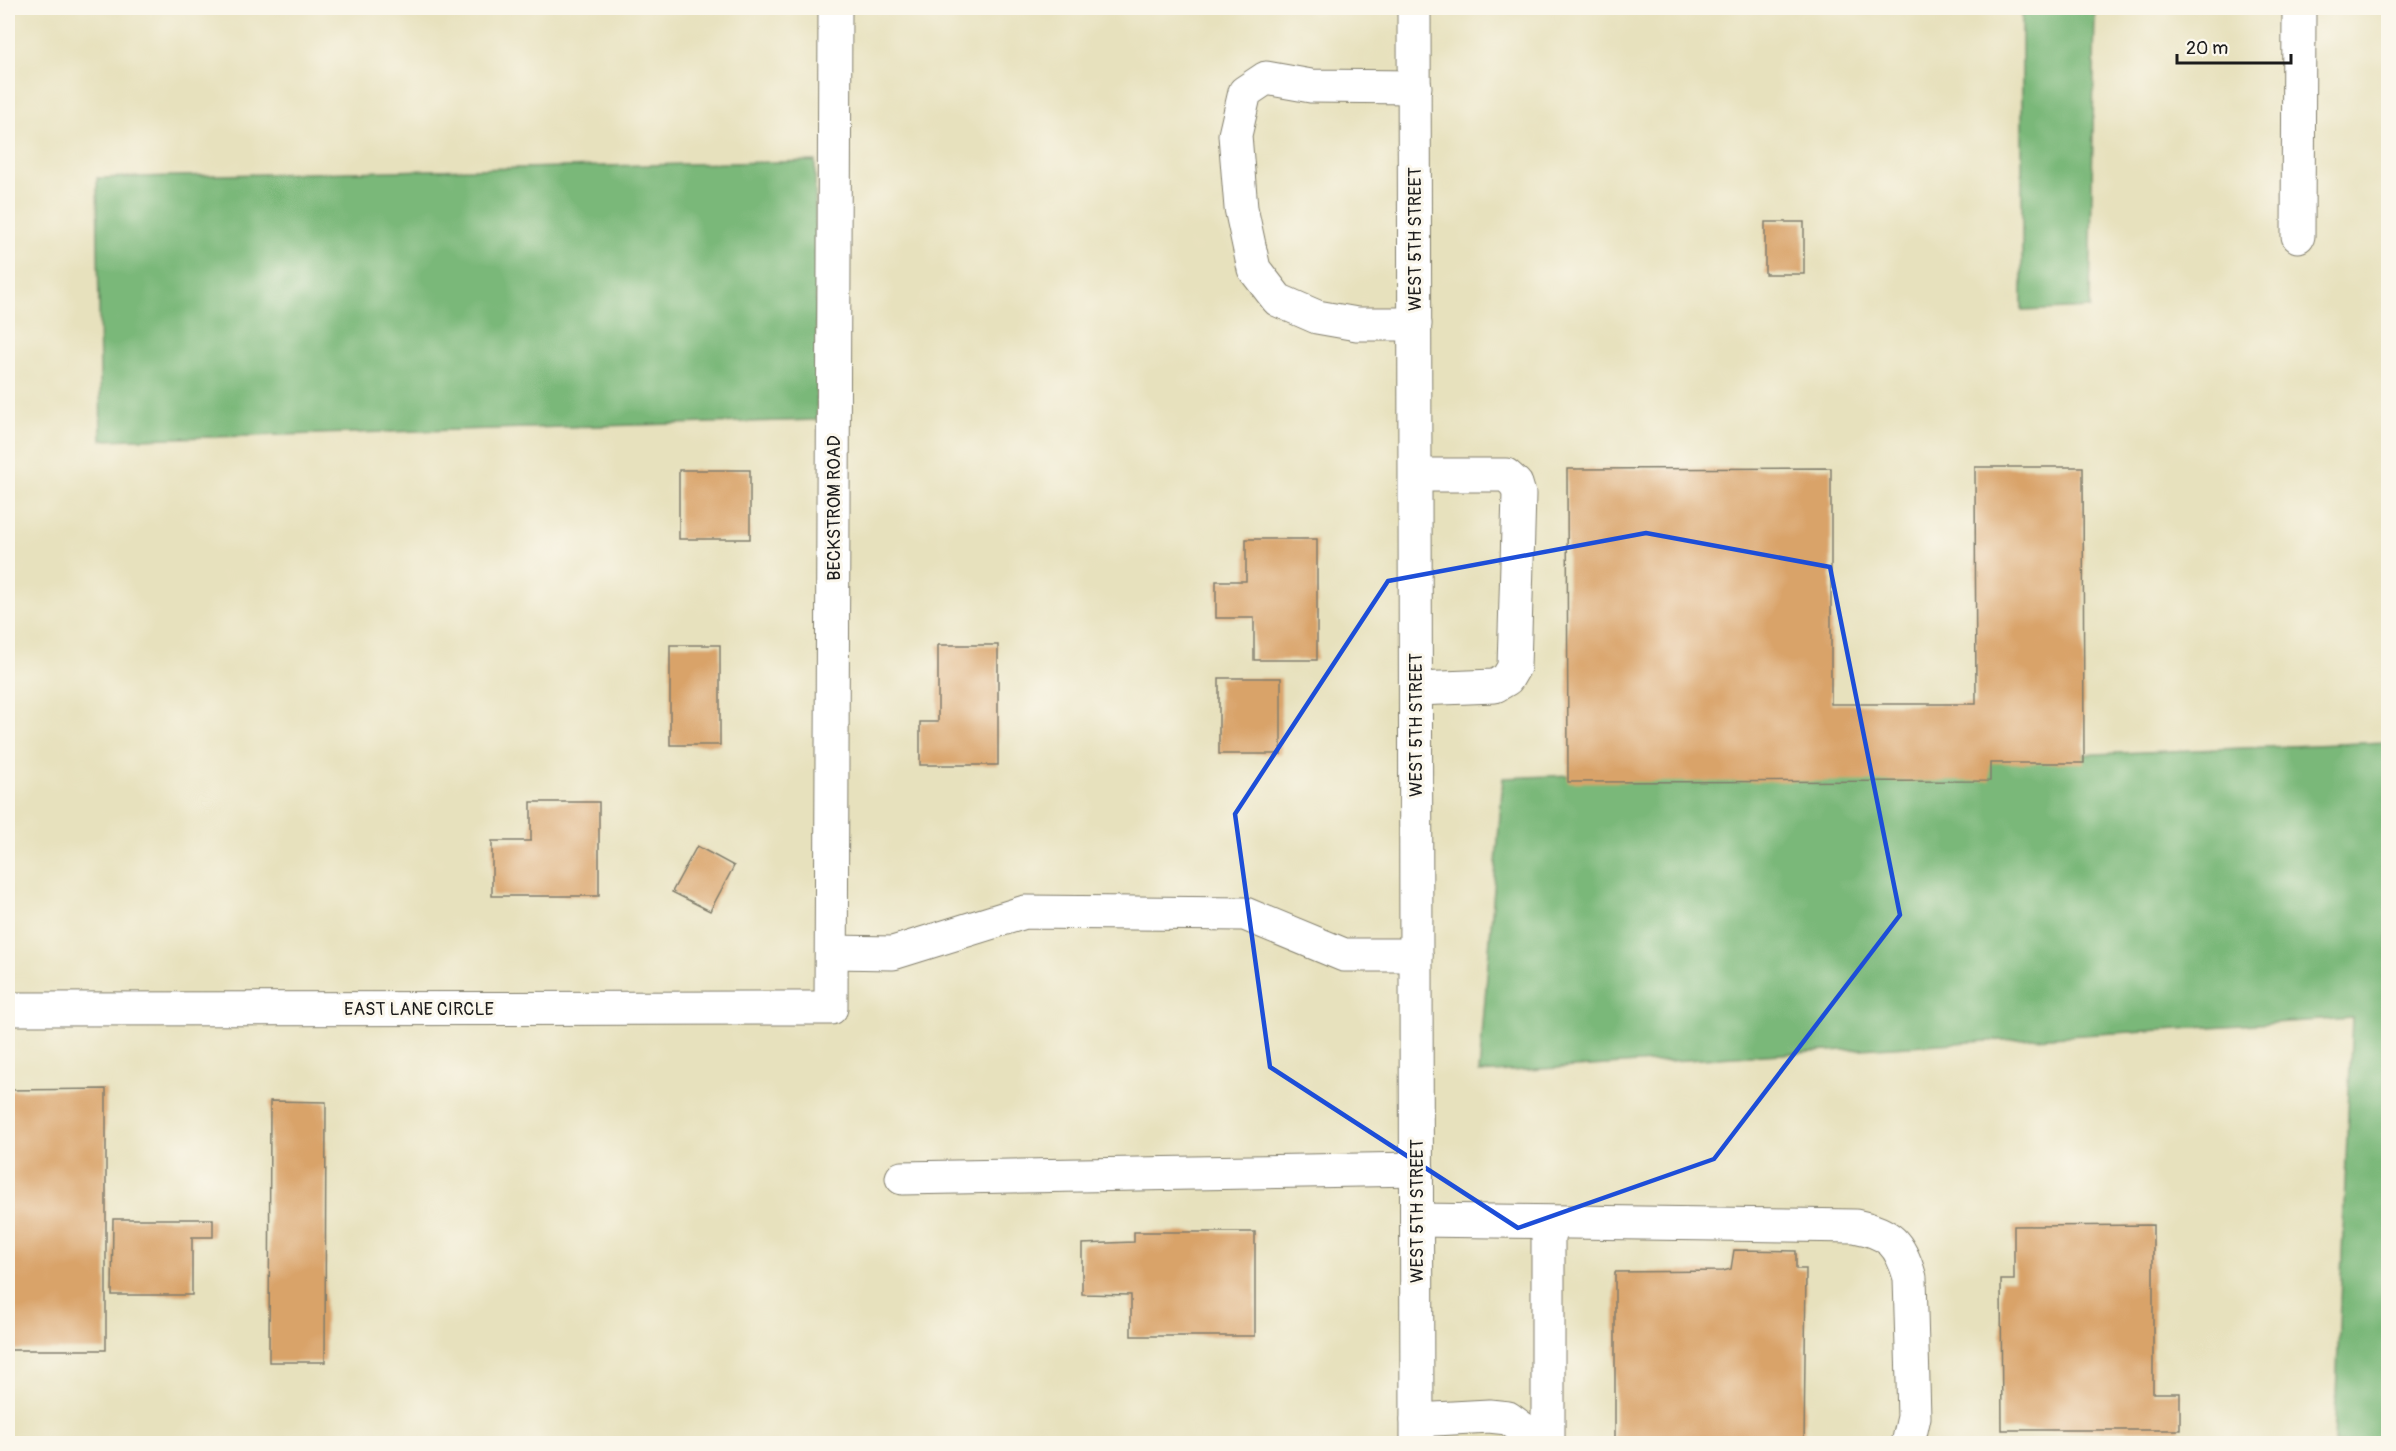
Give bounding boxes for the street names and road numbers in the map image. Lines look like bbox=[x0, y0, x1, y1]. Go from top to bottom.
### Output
street label: WEST 5TH STREET bbox=[1404, 167, 1427, 311]
street label: BECKSTROM ROAD bbox=[823, 435, 846, 581]
street label: WEST 5TH STREET bbox=[1405, 653, 1428, 797]
street label: EAST LANE CIRCLE bbox=[344, 998, 494, 1021]
street label: WEST 5TH STREET bbox=[1406, 1139, 1429, 1283]

